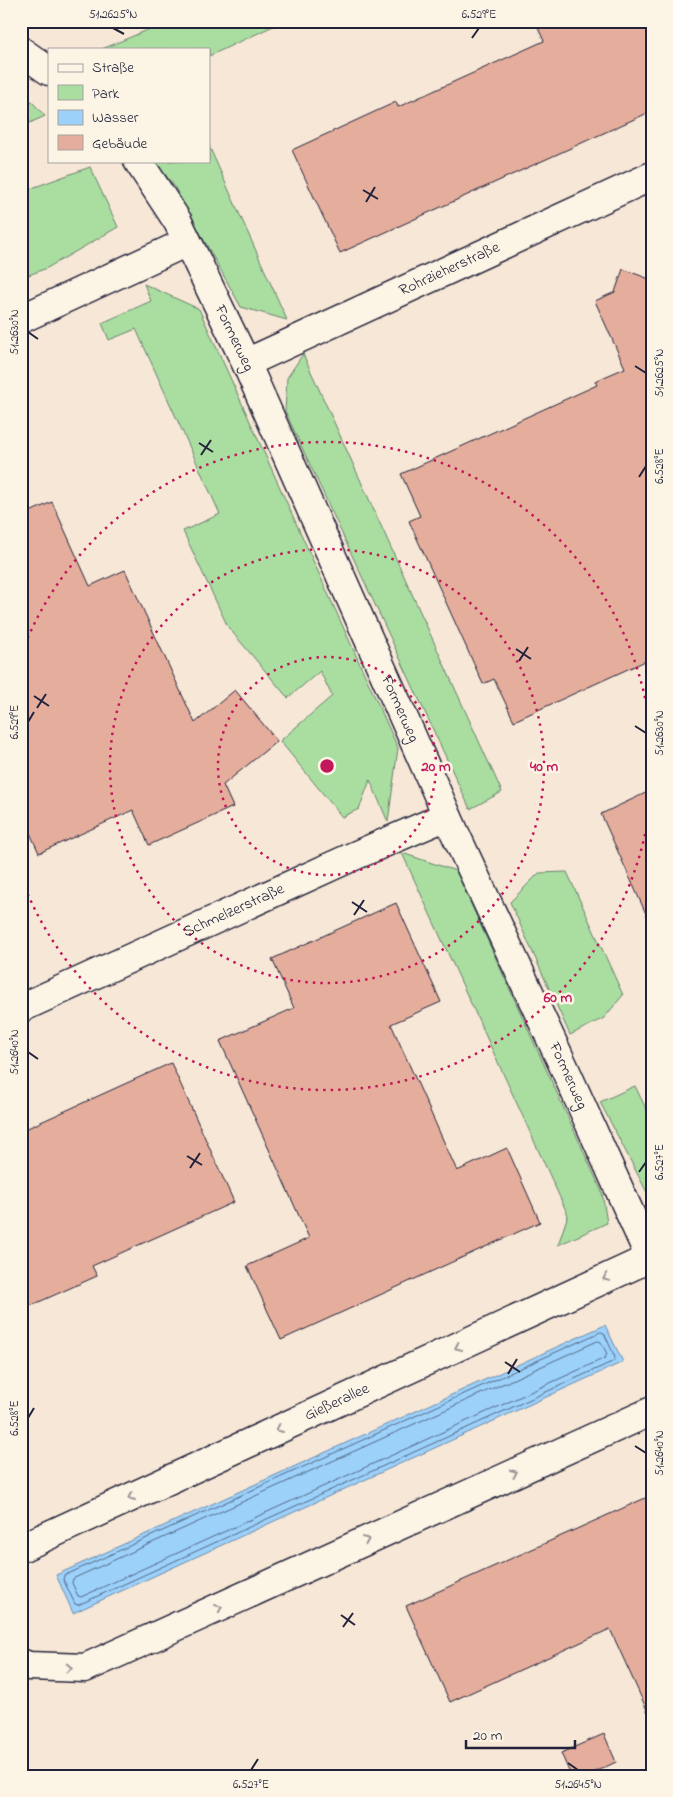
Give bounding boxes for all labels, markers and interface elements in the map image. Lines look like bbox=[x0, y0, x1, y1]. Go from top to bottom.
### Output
text: 51.2625°N bbox=[89, 6, 137, 24]
text: 6.529°E bbox=[462, 6, 496, 24]
legend bbox=[48, 48, 210, 162]
text: Straße bbox=[92, 57, 134, 79]
text: Park bbox=[92, 83, 120, 105]
text: Wasser bbox=[92, 107, 139, 129]
text: Gebäude bbox=[92, 133, 148, 155]
street label: Rohrzieherstraße bbox=[395, 235, 505, 303]
street label: Formerweg bbox=[207, 300, 260, 376]
text: 51.2630°N bbox=[6, 309, 24, 355]
text: 51.2625°N bbox=[651, 349, 669, 397]
text: 6.528°E bbox=[651, 448, 669, 484]
street label: Formerweg bbox=[374, 670, 425, 747]
text: 6.529°E bbox=[6, 705, 24, 739]
text: 51.2630°N bbox=[651, 710, 669, 756]
text: 20 m bbox=[420, 756, 451, 778]
text: 40 m bbox=[529, 756, 558, 778]
centre of rings bbox=[318, 757, 336, 775]
street label: Schmelzerstraße bbox=[179, 877, 289, 944]
text: 60 m bbox=[543, 987, 573, 1009]
text: 51.2640°N bbox=[6, 1029, 24, 1075]
street label: Formerweg bbox=[542, 1038, 594, 1114]
text: 6.527°E bbox=[651, 1144, 669, 1180]
one-way arrow bbox=[602, 1272, 611, 1283]
one-way arrow bbox=[454, 1340, 463, 1351]
street label: Gießerallee bbox=[301, 1377, 374, 1428]
text: 6.528°E bbox=[6, 1400, 24, 1436]
one-way arrow bbox=[275, 1423, 284, 1434]
text: 51.2640°N bbox=[651, 1430, 669, 1476]
one-way arrow bbox=[509, 1469, 518, 1480]
one-way arrow bbox=[127, 1491, 136, 1502]
one-way arrow bbox=[361, 1536, 370, 1547]
one-way arrow bbox=[213, 1604, 222, 1614]
one-way arrow bbox=[65, 1662, 73, 1673]
scale bar bbox=[466, 1717, 574, 1749]
text: 20 m bbox=[473, 1725, 503, 1747]
text: 6.527°E bbox=[233, 1776, 269, 1794]
text: 51.2645°N bbox=[554, 1776, 602, 1794]

